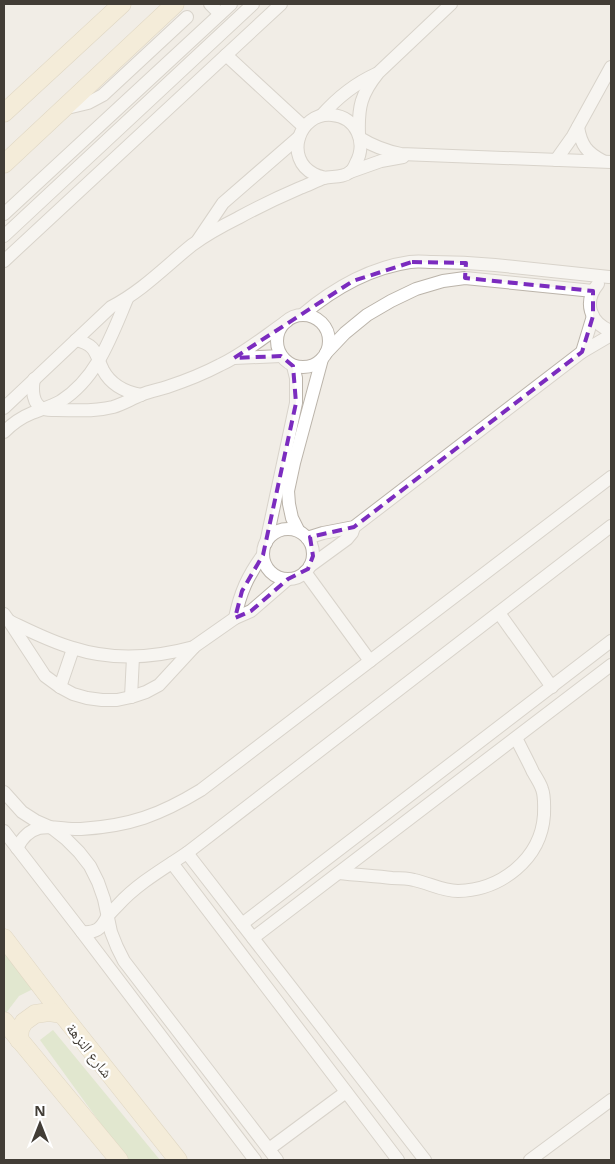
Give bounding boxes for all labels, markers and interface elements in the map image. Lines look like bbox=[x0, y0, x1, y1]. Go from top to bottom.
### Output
street label: شارع النزهة bbox=[62, 1019, 118, 1082]
north arrow bbox=[15, 1099, 65, 1149]
text: N bbox=[34, 1101, 46, 1120]

